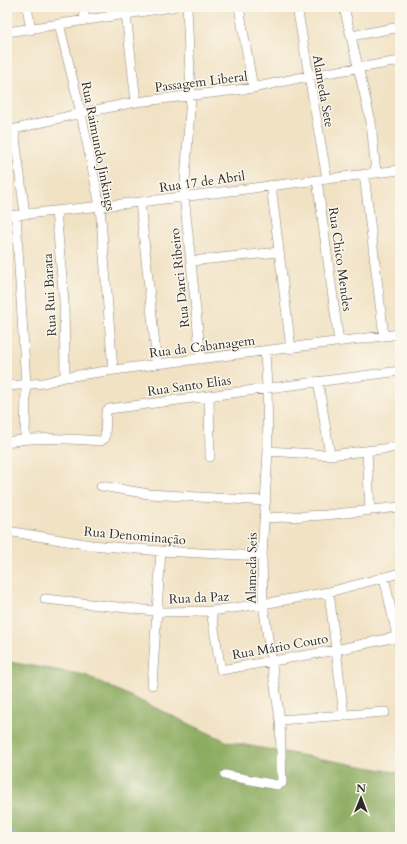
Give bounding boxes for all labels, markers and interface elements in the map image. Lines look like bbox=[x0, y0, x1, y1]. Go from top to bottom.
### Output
street label: Alameda Sete bbox=[308, 53, 338, 129]
street label: Passagem Liberal bbox=[154, 67, 249, 97]
street label: Rua Raimundo Jinkings bbox=[77, 80, 119, 212]
street label: Rua 17 de Abril bbox=[158, 167, 247, 197]
street label: Rua Chico Mendes bbox=[324, 206, 356, 312]
street label: Rua Darci Ribeiro bbox=[166, 227, 194, 329]
street label: Rua Rui Barata bbox=[39, 253, 61, 337]
street label: Rua da Cabanagem bbox=[148, 332, 256, 362]
street label: Rua Santo Elias bbox=[146, 371, 232, 401]
street label: Rua Denominação bbox=[83, 523, 187, 549]
street label: Alameda Seis bbox=[242, 532, 262, 604]
street label: Rua da Paz bbox=[168, 587, 230, 609]
street label: Rua Mário Couto bbox=[231, 630, 330, 664]
north arrow bbox=[341, 778, 381, 818]
text: N bbox=[356, 781, 367, 796]

